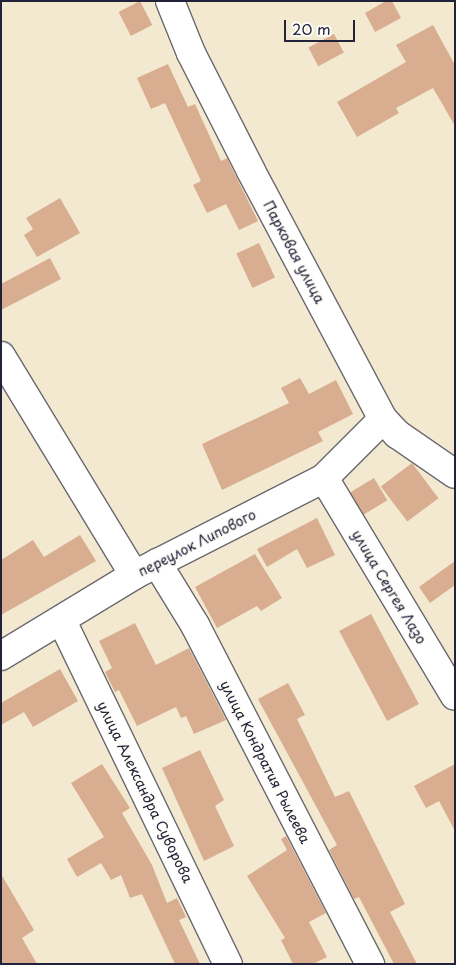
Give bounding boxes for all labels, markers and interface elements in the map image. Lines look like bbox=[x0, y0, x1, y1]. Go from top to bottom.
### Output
scale bar bbox=[286, 10, 357, 42]
text: 20 m bbox=[292, 17, 331, 40]
street label: Парковая улица bbox=[260, 198, 328, 306]
street label: переулок Липового bbox=[135, 506, 259, 580]
street label: улица Сергея Лазо bbox=[348, 527, 430, 647]
street label: улица Кондратия Рылеева bbox=[216, 677, 314, 847]
street label: улица Александра Суворова bbox=[93, 698, 197, 886]

